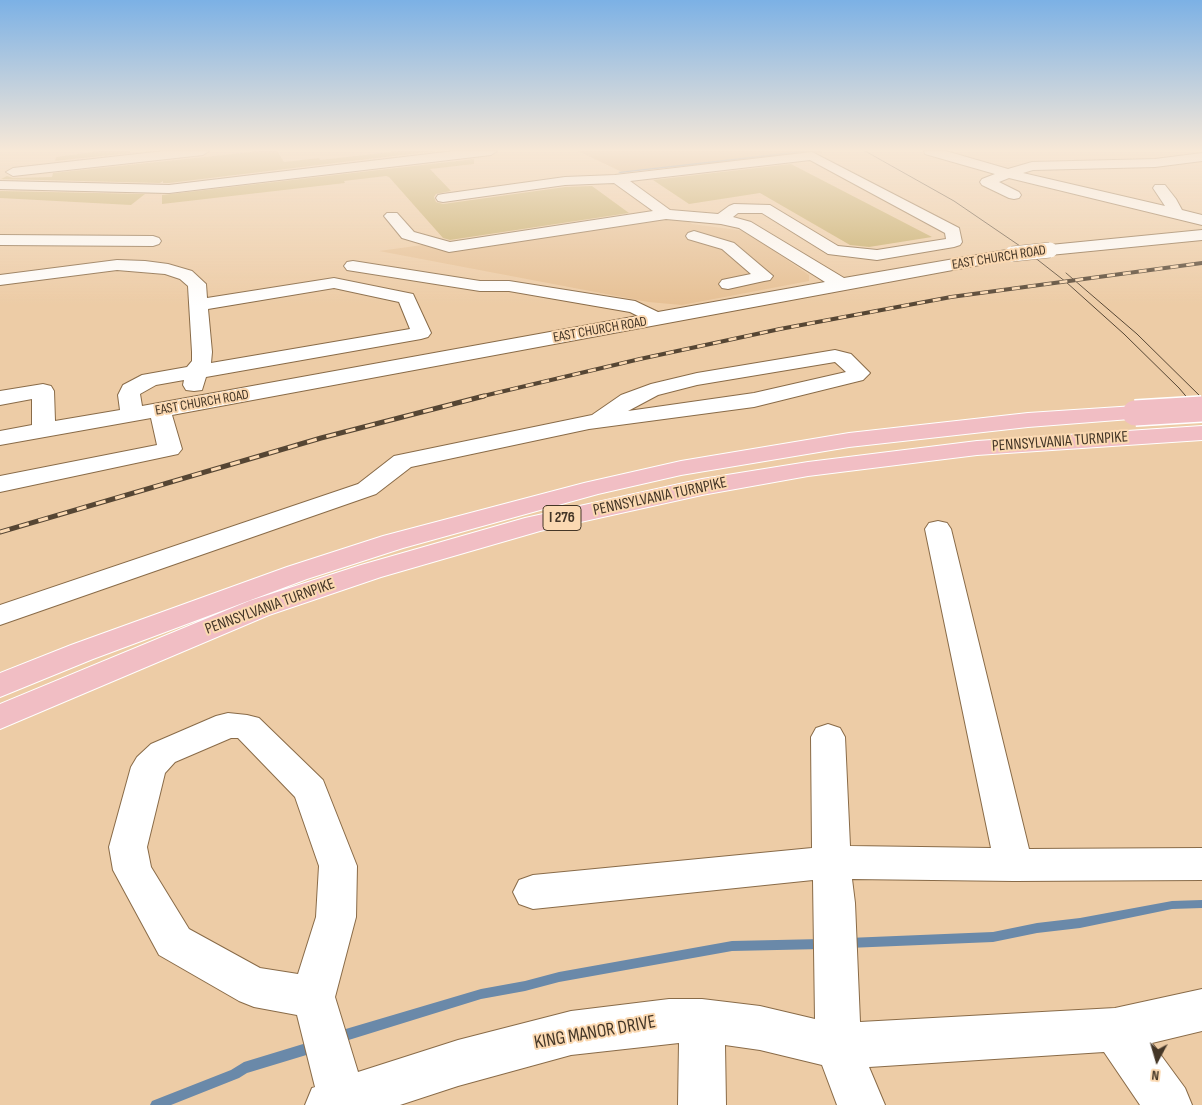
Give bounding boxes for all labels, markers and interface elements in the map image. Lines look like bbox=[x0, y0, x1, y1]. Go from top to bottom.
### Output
street label: EAST CHURCH ROAD bbox=[951, 242, 1047, 274]
street label: EAST CHURCH ROAD bbox=[552, 313, 648, 347]
street label: EAST CHURCH ROAD bbox=[154, 386, 250, 420]
street label: PENNSYLVANIA TURNPIKE bbox=[991, 428, 1129, 456]
street label: PENNSYLVANIA TURNPIKE bbox=[591, 473, 729, 521]
road number: I 276 bbox=[543, 506, 581, 530]
street label: PENNSYLVANIA TURNPIKE bbox=[203, 575, 337, 639]
street label: KING MANOR DRIVE bbox=[532, 1011, 658, 1055]
north arrow bbox=[1132, 1035, 1182, 1085]
text: N bbox=[1151, 1067, 1160, 1084]

